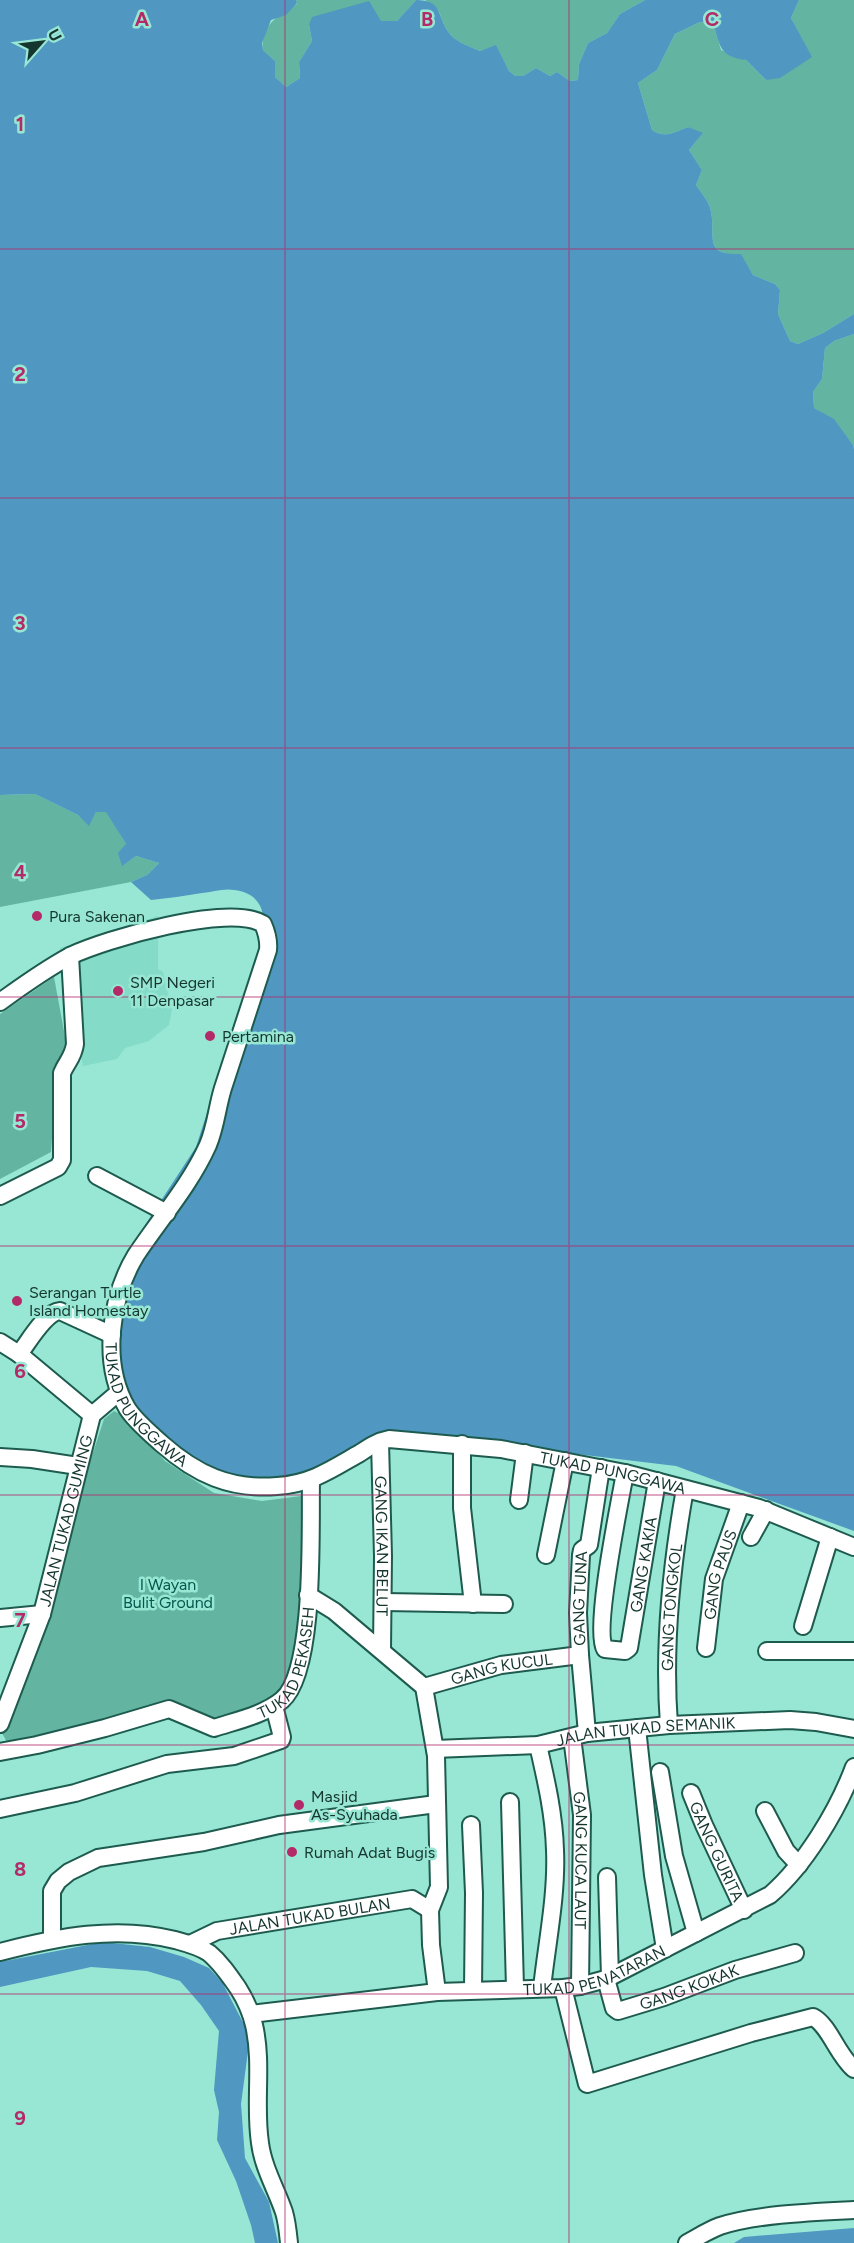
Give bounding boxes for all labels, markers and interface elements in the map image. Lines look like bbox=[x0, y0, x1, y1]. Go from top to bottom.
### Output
text: A bbox=[135, 7, 150, 31]
text: B bbox=[421, 7, 433, 31]
text: C bbox=[705, 7, 719, 31]
north arrow bbox=[12, 12, 72, 72]
text: U bbox=[44, 26, 66, 45]
text: 1 bbox=[16, 112, 24, 136]
text: 2 bbox=[14, 362, 26, 386]
text: 3 bbox=[14, 611, 26, 635]
text: 4 bbox=[14, 860, 27, 884]
place label: Pura Sakenan bbox=[49, 907, 145, 926]
marker: Pura Sakenan bbox=[30, 909, 44, 923]
place label: SMP Negeri 11 Denpasar bbox=[130, 973, 215, 1010]
marker: SMP Negeri 11 Denpasar bbox=[111, 984, 125, 998]
place label: Pertamina bbox=[222, 1027, 294, 1046]
marker: Pertamina bbox=[203, 1029, 217, 1043]
text: 5 bbox=[14, 1109, 26, 1133]
place label: Serangan Turtle Island Homestay bbox=[29, 1283, 149, 1320]
marker: Serangan Turtle Island Homestay bbox=[10, 1294, 24, 1308]
street label: TUKAD PUNGGAWA bbox=[102, 1342, 192, 1471]
text: 6 bbox=[14, 1359, 26, 1383]
street label: JALAN TUKAD GUMING bbox=[35, 1433, 96, 1608]
street label: TUKAD PUNGGAWA bbox=[538, 1447, 688, 1498]
street label: GANG IKAN BELUT bbox=[371, 1476, 393, 1616]
street label: GANG KAKIA bbox=[626, 1515, 660, 1614]
street label: GANG PAUS bbox=[700, 1527, 740, 1621]
street label: GANG TONGKOL bbox=[657, 1542, 686, 1671]
street label: GANG TUNA bbox=[568, 1550, 591, 1646]
park label: I Wayan Bulit Ground bbox=[123, 1575, 213, 1612]
street label: TUKAD PEKASEH bbox=[254, 1606, 318, 1722]
text: 7 bbox=[14, 1608, 26, 1632]
street label: GANG KUCUL bbox=[448, 1649, 554, 1688]
street label: JALAN TUKAD SEMANIK bbox=[554, 1713, 736, 1750]
place label: Masjid As-Syuhada bbox=[311, 1787, 398, 1824]
street label: GANG KUCA LAUT bbox=[570, 1790, 592, 1930]
marker: Masjid As-Syuhada bbox=[292, 1798, 306, 1812]
street label: GANG GURITA bbox=[686, 1799, 748, 1905]
place label: Rumah Adat Bugis bbox=[304, 1843, 435, 1862]
marker: Rumah Adat Bugis bbox=[285, 1845, 299, 1859]
text: 8 bbox=[14, 1857, 26, 1881]
street label: JALAN TUKAD BULAN bbox=[228, 1893, 392, 1938]
street label: TUKAD PENATARAN bbox=[523, 1941, 668, 1999]
street label: GANG KOKAK bbox=[637, 1960, 741, 2013]
text: 9 bbox=[14, 2106, 26, 2130]

